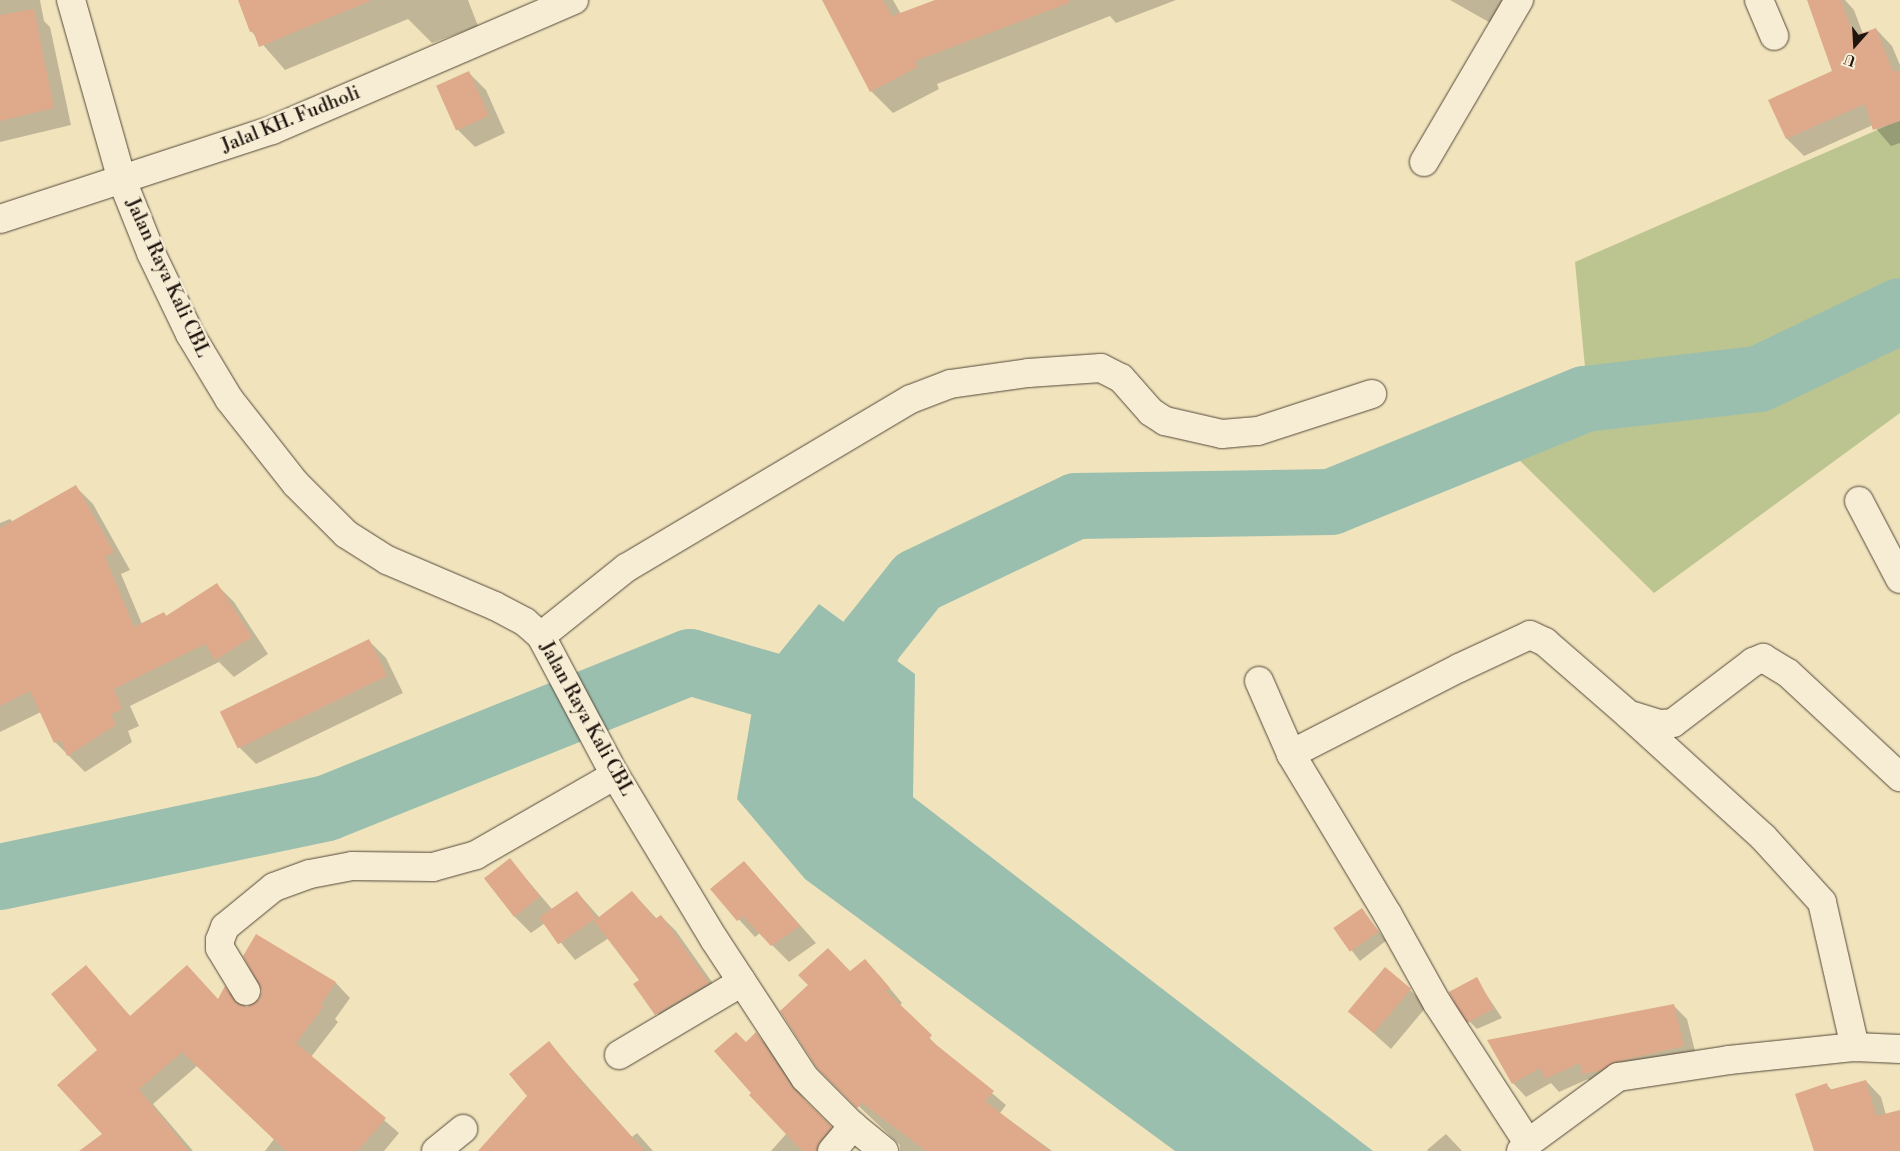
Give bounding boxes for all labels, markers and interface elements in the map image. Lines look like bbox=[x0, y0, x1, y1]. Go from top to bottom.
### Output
north arrow bbox=[1830, 20, 1880, 70]
text: U bbox=[1842, 49, 1858, 69]
street label: Jalal KH. Fudholi bbox=[218, 82, 364, 158]
street label: Jalan Raya Kali CBL bbox=[120, 195, 214, 361]
street label: Jalan Raya Kali CBL bbox=[534, 638, 638, 800]

